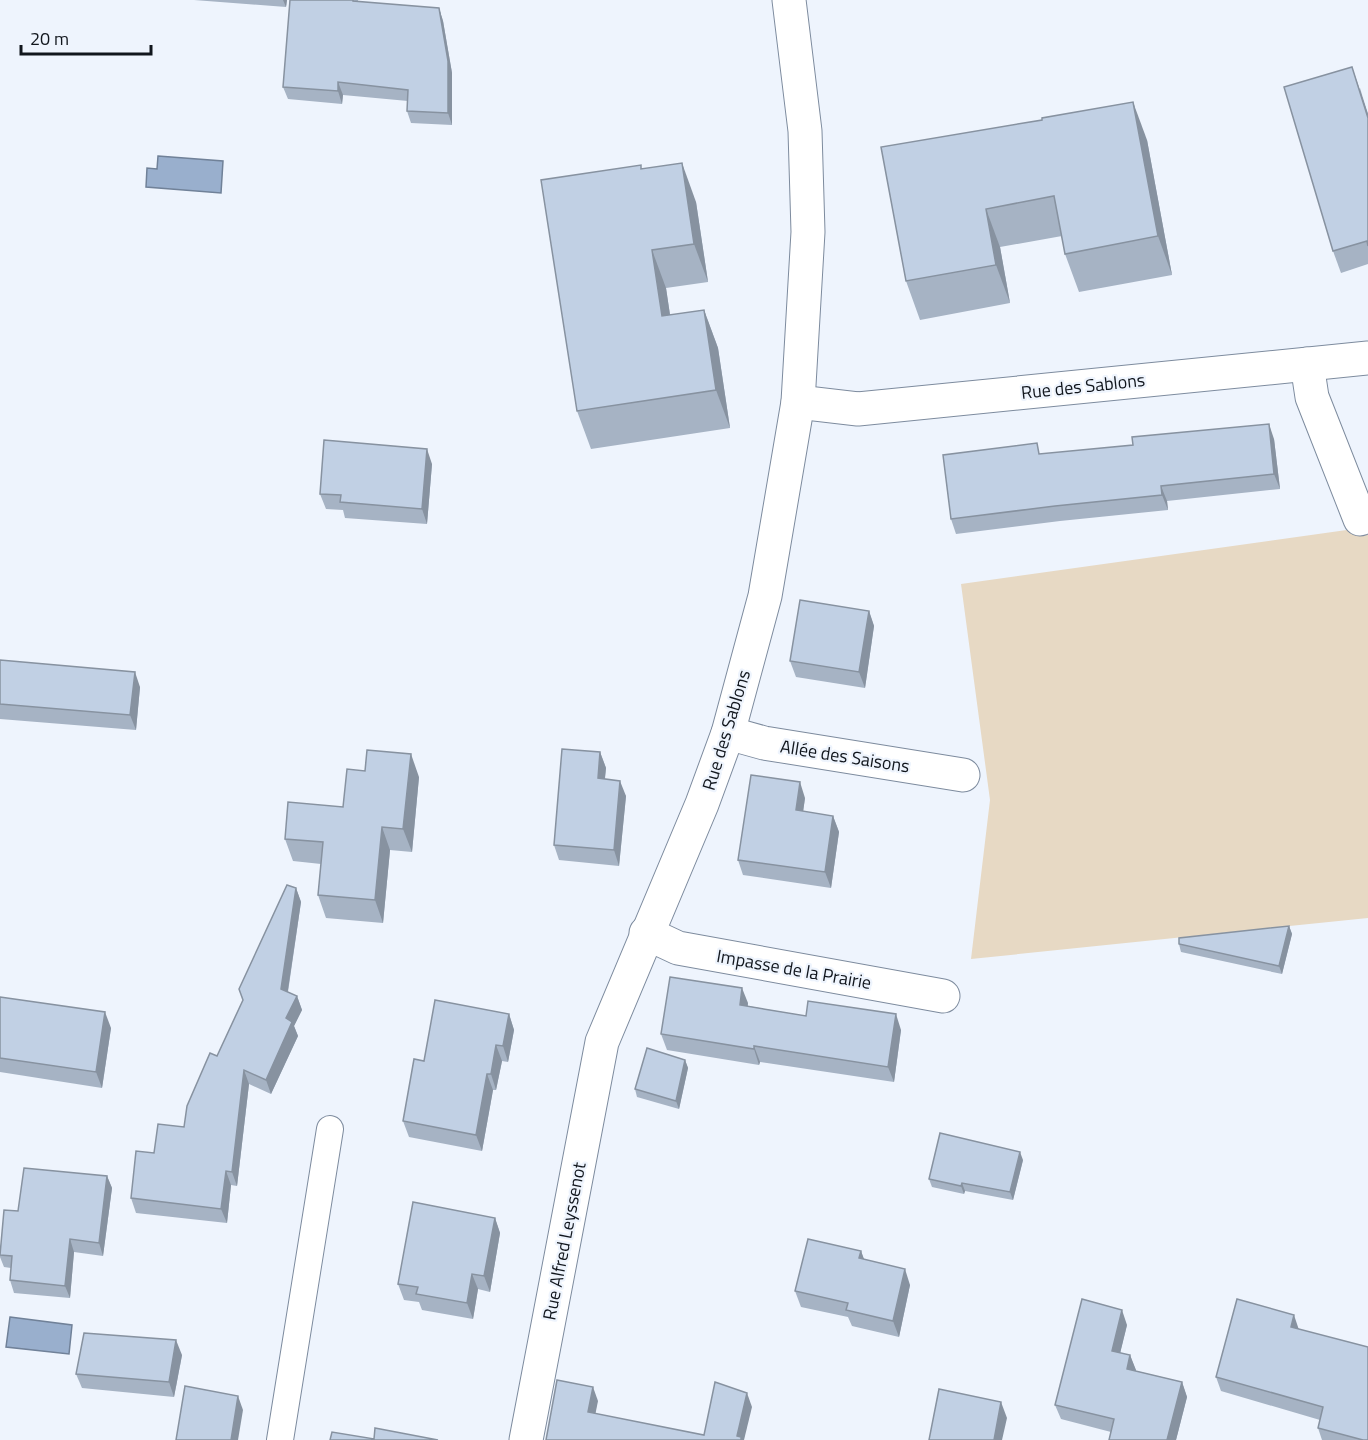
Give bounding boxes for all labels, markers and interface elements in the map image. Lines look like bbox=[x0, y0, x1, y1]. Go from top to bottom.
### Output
scale bar bbox=[21, 18, 152, 56]
text: 20 m bbox=[30, 25, 69, 52]
street label: Rue des Sablons bbox=[1020, 366, 1146, 406]
street label: Rue des Sablons bbox=[695, 667, 757, 793]
street label: Allée des Saisons bbox=[778, 732, 912, 780]
street label: Impasse de la Prairie bbox=[715, 942, 873, 996]
street label: Rue Alfred Leyssenot bbox=[535, 1159, 593, 1322]

